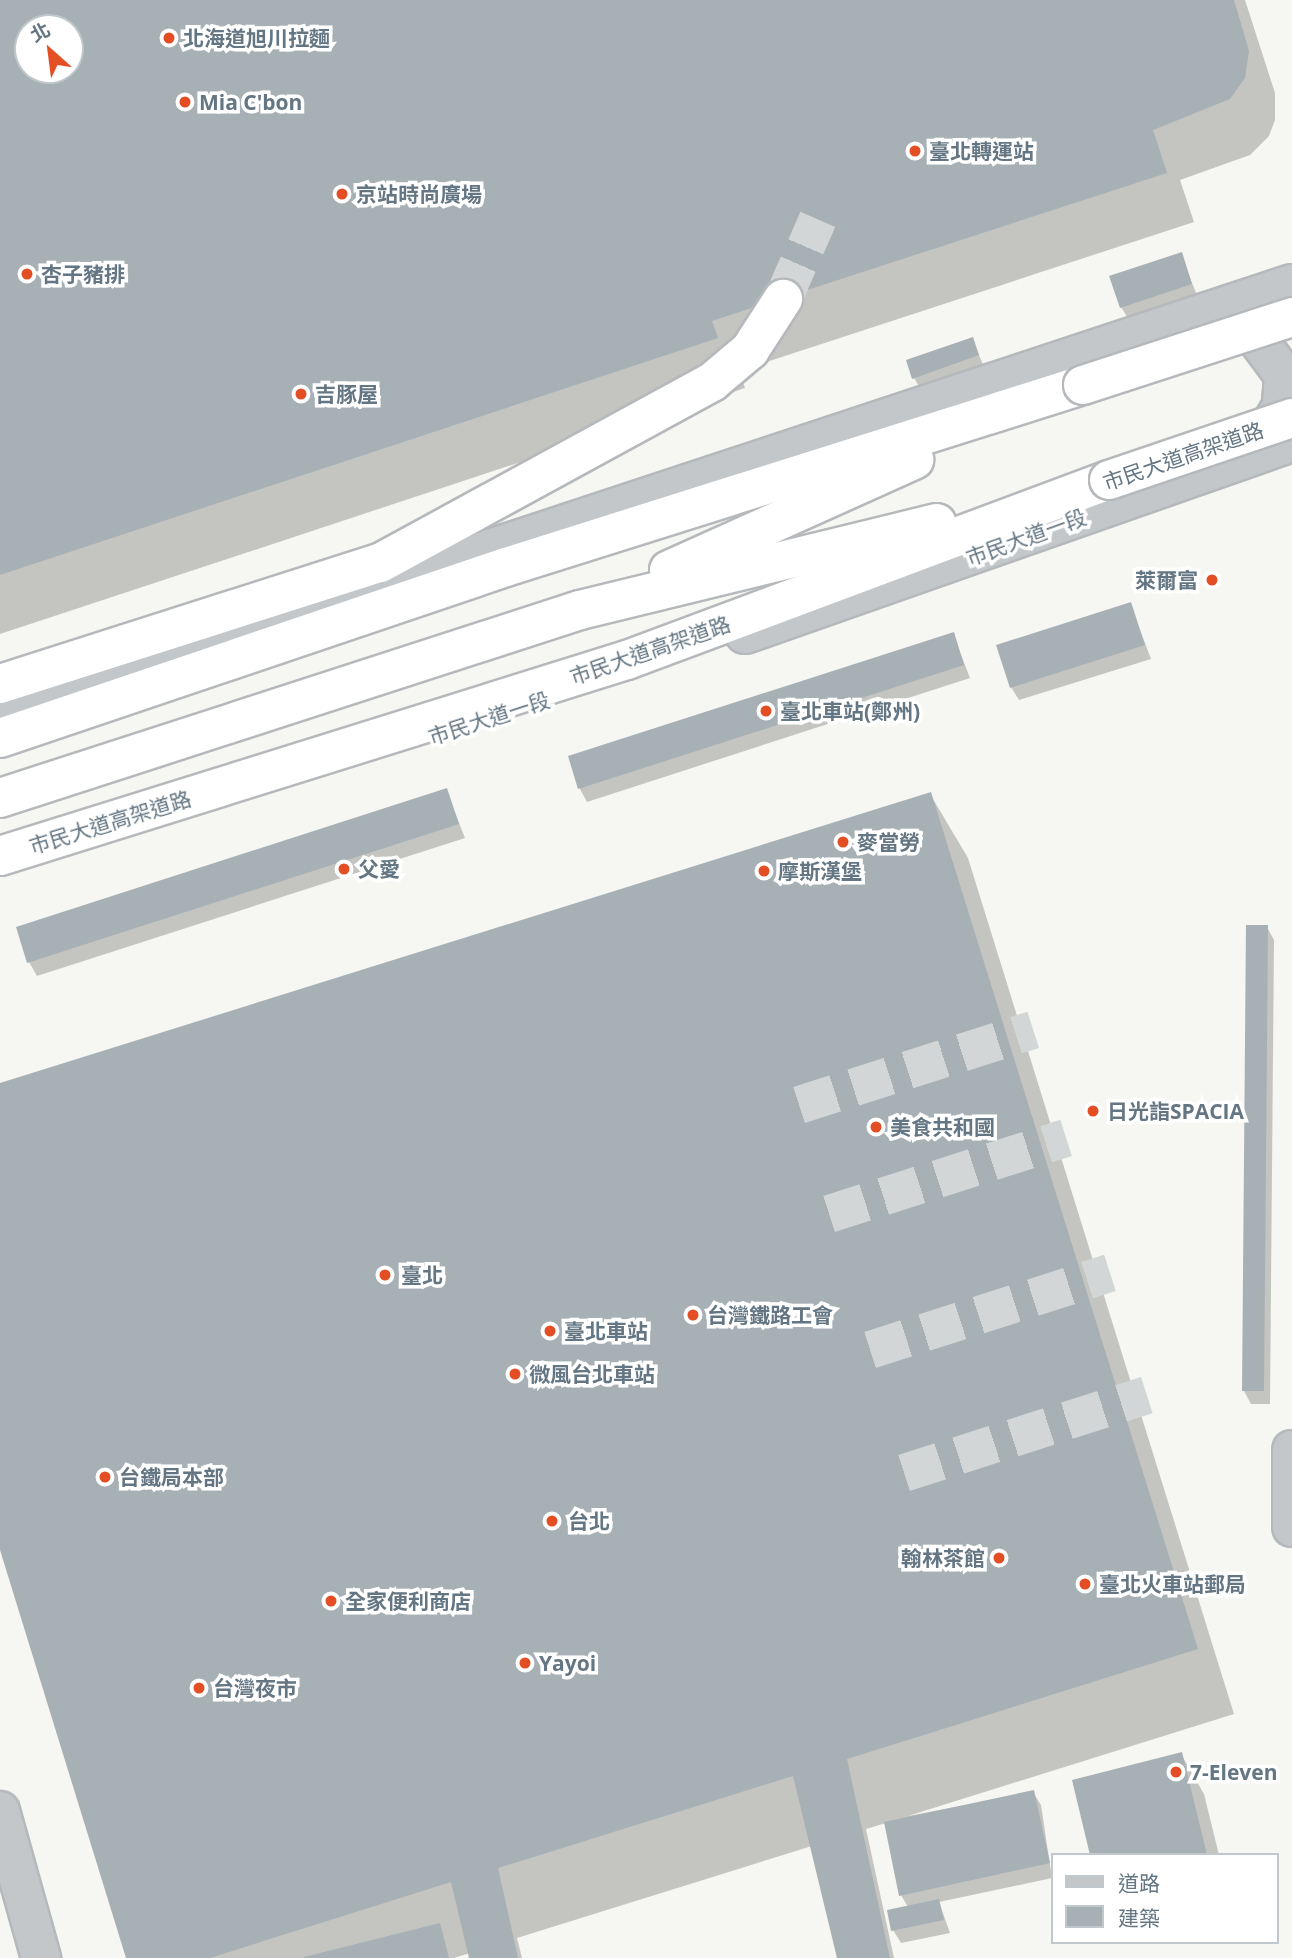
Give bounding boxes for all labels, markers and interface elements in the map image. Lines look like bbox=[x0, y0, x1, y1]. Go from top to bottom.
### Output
north arrow bbox=[14, 14, 84, 84]
text: 北 bbox=[26, 16, 55, 48]
place label: 北海道旭川拉麵 bbox=[183, 25, 330, 51]
marker: 北海道旭川拉麵 bbox=[161, 30, 177, 46]
place label: Mia C'bon bbox=[199, 89, 302, 115]
marker: Mia C'bon bbox=[177, 94, 193, 110]
place label: 臺北轉運站 bbox=[929, 138, 1034, 164]
marker: 臺北轉運站 bbox=[907, 143, 923, 159]
place label: 京站時尚廣場 bbox=[356, 181, 482, 207]
marker: 京站時尚廣場 bbox=[334, 186, 350, 202]
place label: 杏子豬排 bbox=[41, 261, 125, 287]
marker: 杏子豬排 bbox=[19, 266, 35, 282]
place label: 吉豚屋 bbox=[315, 381, 378, 407]
marker: 吉豚屋 bbox=[293, 386, 309, 402]
street label: 市民大道高架道路 bbox=[1099, 417, 1267, 495]
street label: 市民大道一段 bbox=[962, 504, 1090, 570]
place label: 萊爾富 bbox=[1135, 567, 1198, 593]
marker: 萊爾富 bbox=[1204, 572, 1220, 588]
street label: 市民大道高架道路 bbox=[566, 611, 734, 689]
street label: 市民大道一段 bbox=[425, 687, 553, 749]
place label: 臺北車站(鄭州) bbox=[780, 698, 920, 724]
marker: 臺北車站(鄭州) bbox=[758, 703, 774, 719]
street label: 市民大道高架道路 bbox=[26, 785, 194, 859]
place label: 麥當勞 bbox=[857, 829, 920, 855]
marker: 麥當勞 bbox=[835, 834, 851, 850]
place label: 父愛 bbox=[358, 856, 400, 882]
place label: 摩斯漢堡 bbox=[778, 858, 862, 884]
marker: 父愛 bbox=[336, 861, 352, 877]
marker: 摩斯漢堡 bbox=[756, 863, 772, 879]
place label: 日光詣SPACIA bbox=[1107, 1098, 1244, 1124]
marker: 日光詣SPACIA bbox=[1085, 1103, 1101, 1119]
place label: 美食共和國 bbox=[890, 1114, 995, 1140]
marker: 美食共和國 bbox=[868, 1119, 884, 1135]
place label: 臺北 bbox=[401, 1262, 443, 1288]
marker: 臺北 bbox=[375, 1265, 395, 1285]
place label: 台灣鐵路工會 bbox=[707, 1302, 833, 1328]
marker: 台灣鐵路工會 bbox=[685, 1307, 701, 1323]
place label: 臺北車站 bbox=[564, 1318, 648, 1344]
marker: 臺北車站 bbox=[542, 1323, 558, 1339]
place label: 微風台北車站 bbox=[529, 1361, 655, 1387]
marker: 微風台北車站 bbox=[507, 1366, 523, 1382]
place label: 台鐵局本部 bbox=[119, 1464, 224, 1490]
marker: 台鐵局本部 bbox=[97, 1469, 113, 1485]
place label: 台北 bbox=[568, 1508, 610, 1534]
marker: 台北 bbox=[542, 1511, 562, 1531]
place label: 翰林茶館 bbox=[901, 1545, 985, 1571]
marker: 翰林茶館 bbox=[991, 1550, 1007, 1566]
place label: 臺北火車站郵局 bbox=[1099, 1571, 1246, 1597]
marker: 臺北火車站郵局 bbox=[1077, 1576, 1093, 1592]
place label: 全家便利商店 bbox=[345, 1588, 471, 1614]
marker: 全家便利商店 bbox=[323, 1593, 339, 1609]
place label: Yayoi bbox=[539, 1650, 596, 1676]
marker: Yayoi bbox=[517, 1655, 533, 1671]
place label: 台灣夜市 bbox=[213, 1675, 297, 1701]
marker: 台灣夜市 bbox=[191, 1680, 207, 1696]
place label: 7-Eleven bbox=[1190, 1759, 1277, 1785]
marker: 7-Eleven bbox=[1168, 1764, 1184, 1780]
legend bbox=[1050, 1853, 1278, 1944]
text: 道路 bbox=[1118, 1869, 1160, 1897]
text: 建築 bbox=[1118, 1904, 1160, 1932]

